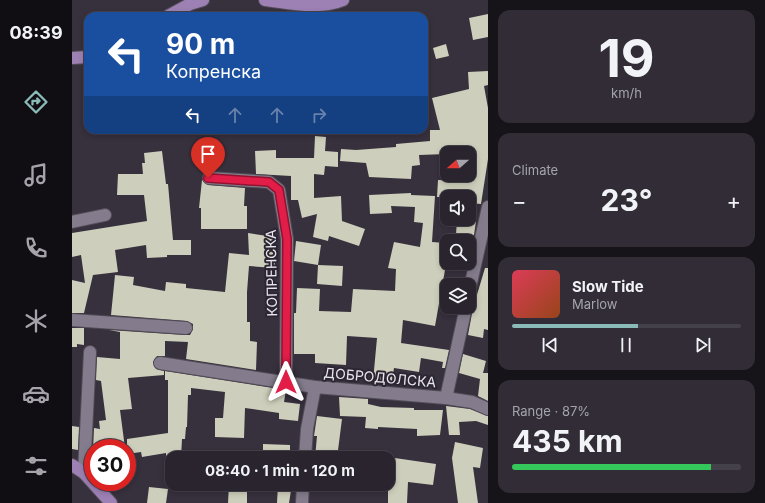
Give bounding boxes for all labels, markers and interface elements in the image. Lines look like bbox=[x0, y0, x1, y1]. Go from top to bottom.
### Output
text: 08:39 bbox=[9, 22, 63, 43]
text: 90 m bbox=[166, 27, 235, 61]
text: 19 bbox=[598, 27, 655, 90]
icon: left bbox=[100, 28, 152, 80]
text: Копренска bbox=[166, 61, 261, 82]
text: km/h bbox=[611, 85, 642, 101]
icon: directions bbox=[22, 88, 50, 116]
icon: left bbox=[182, 104, 204, 126]
icon: ahead bbox=[224, 104, 246, 126]
icon: ahead bbox=[266, 104, 288, 126]
icon: right bbox=[308, 104, 330, 126]
pin bbox=[191, 137, 225, 178]
icon: arrive bbox=[197, 143, 219, 165]
north arrow bbox=[440, 146, 476, 182]
map controls bbox=[440, 146, 476, 314]
icon: music bbox=[22, 161, 50, 189]
text: Climate bbox=[512, 162, 558, 178]
text: 23° bbox=[601, 182, 652, 218]
text: − bbox=[512, 188, 527, 214]
text: + bbox=[726, 188, 741, 214]
button: sound bbox=[440, 190, 476, 226]
street label: КОПРЕНСКА bbox=[262, 229, 280, 317]
icon: phone bbox=[22, 234, 50, 262]
button: search bbox=[440, 234, 476, 270]
text: Slow Tide bbox=[572, 277, 644, 296]
button: layers bbox=[440, 278, 476, 314]
text: Marlow bbox=[572, 296, 618, 312]
icon: climate bbox=[22, 307, 50, 335]
icon: previous bbox=[539, 334, 561, 356]
icon: pause bbox=[615, 334, 637, 356]
icon: next bbox=[692, 334, 714, 356]
position arrow bbox=[265, 361, 307, 403]
street label: ДОБРОДОЛСКА bbox=[323, 364, 437, 390]
icon: car bbox=[22, 380, 50, 408]
text: Range · 87% bbox=[512, 403, 590, 419]
text: 435 km bbox=[512, 423, 623, 459]
speed limit sign: 30 bbox=[84, 439, 136, 491]
icon: filters bbox=[22, 452, 50, 480]
text: 08:40 · 1 min · 120 m bbox=[205, 461, 355, 480]

